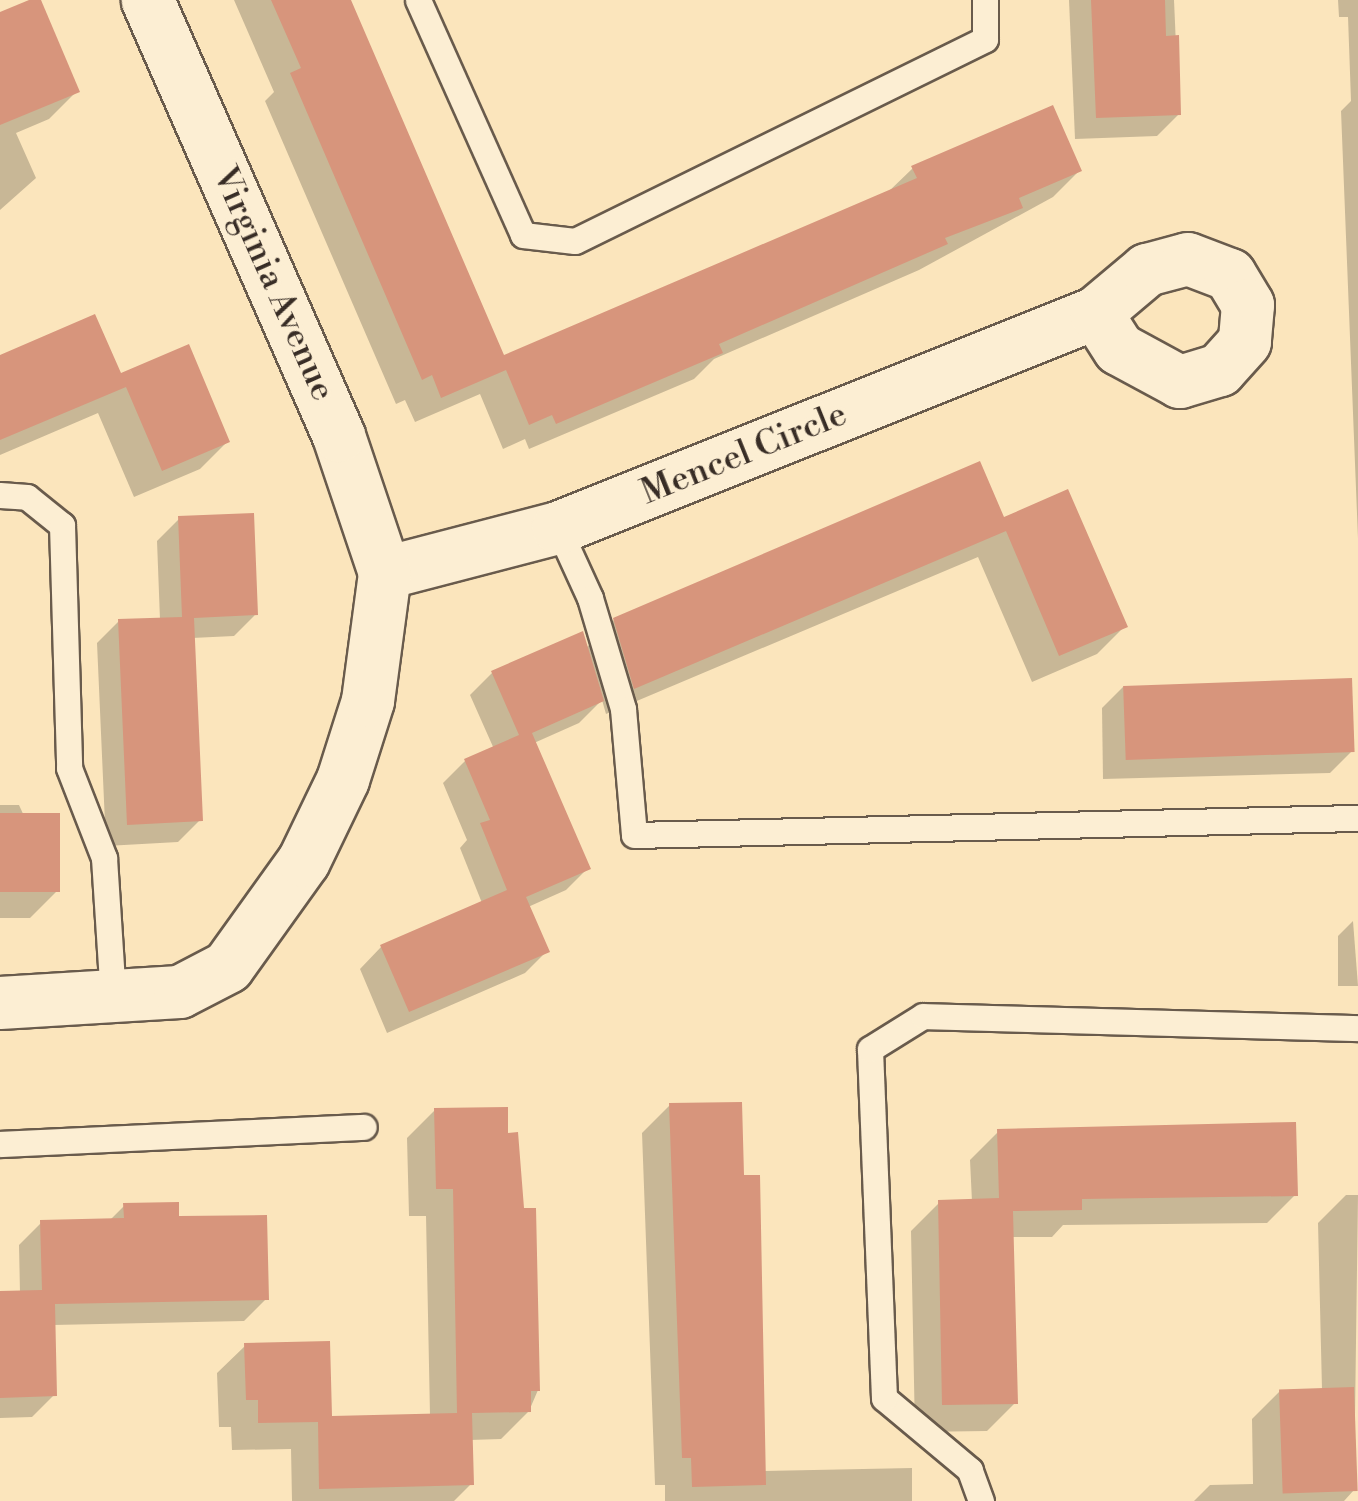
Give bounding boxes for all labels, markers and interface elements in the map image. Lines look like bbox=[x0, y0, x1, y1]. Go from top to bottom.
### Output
street label: Virginia Avenue bbox=[203, 160, 343, 408]
street label: Mencel Circle bbox=[635, 394, 853, 514]

